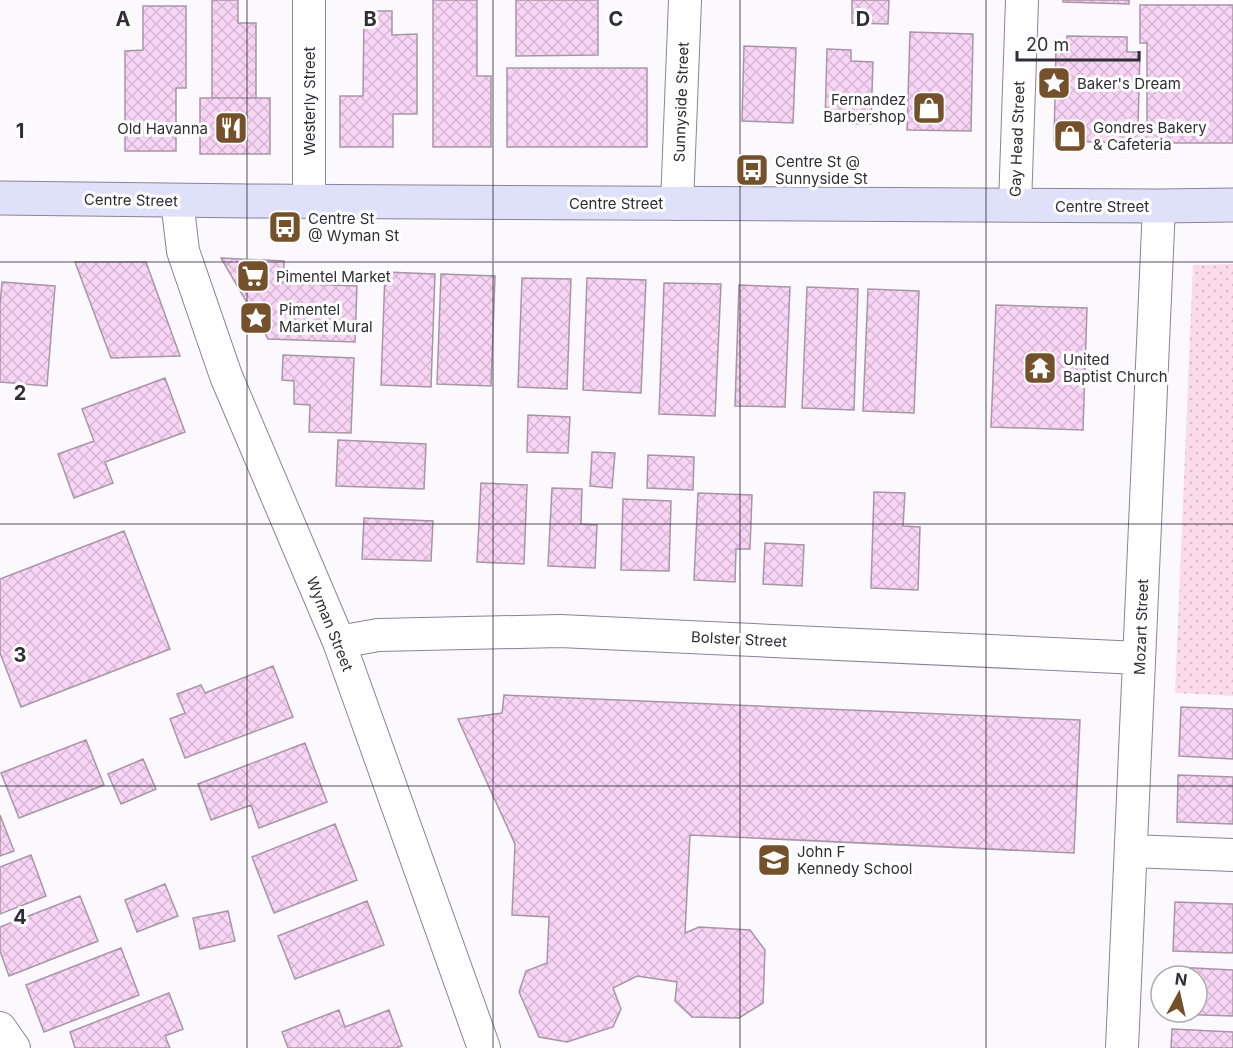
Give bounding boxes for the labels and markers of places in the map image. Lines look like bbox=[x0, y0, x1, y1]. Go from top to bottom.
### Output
place icon: Baker's Dream bbox=[1036, 65, 1072, 101]
place label: Baker's Dream bbox=[1077, 74, 1181, 93]
place label: Fernandez Barbershop bbox=[823, 90, 906, 126]
shop icon: Fernandez Barbershop bbox=[911, 90, 947, 126]
restaurant icon: Old Havanna bbox=[213, 110, 249, 146]
shop icon: Gondres Bakery & Cafeteria bbox=[1052, 118, 1088, 154]
place label: Gondres Bakery & Cafeteria bbox=[1093, 118, 1207, 154]
place label: Old Havanna bbox=[117, 119, 208, 138]
bus stop icon: Centre St @ Sunnyside St bbox=[734, 152, 770, 188]
place label: Centre St @ Sunnyside St bbox=[775, 152, 868, 188]
bus stop icon: Centre St @ Wyman St bbox=[267, 209, 303, 245]
place label: Centre St @ Wyman St bbox=[308, 209, 399, 245]
supermarket icon: Pimentel Market bbox=[235, 258, 271, 294]
place label: Pimentel Market bbox=[276, 267, 391, 286]
place icon: Pimentel Market Mural bbox=[238, 300, 274, 336]
place label: Pimentel Market Mural bbox=[279, 300, 373, 336]
temple icon: United Baptist Church bbox=[1022, 350, 1058, 386]
place label: United Baptist Church bbox=[1063, 350, 1168, 386]
school or university icon: John F Kennedy School bbox=[756, 842, 792, 878]
place label: John F Kennedy School bbox=[797, 842, 912, 878]

